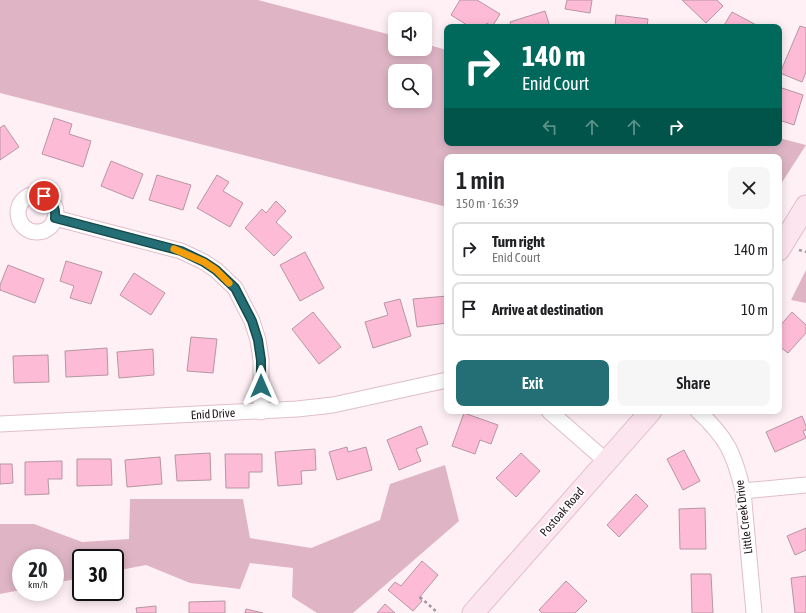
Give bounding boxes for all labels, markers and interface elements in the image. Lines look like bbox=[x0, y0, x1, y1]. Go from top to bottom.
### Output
map controls bbox=[388, 12, 432, 108]
button: sound bbox=[388, 12, 432, 56]
icon: right bbox=[456, 40, 508, 92]
text: 140 m bbox=[522, 40, 585, 72]
button: search bbox=[388, 64, 432, 108]
text: Enid Court bbox=[522, 73, 589, 94]
icon: left bbox=[539, 116, 561, 138]
icon: ahead bbox=[581, 116, 603, 138]
icon: ahead bbox=[623, 116, 645, 138]
icon: right bbox=[665, 116, 687, 138]
text: 1 min bbox=[456, 167, 505, 194]
button: close bbox=[728, 167, 770, 209]
pin bbox=[27, 179, 61, 213]
icon: arrive bbox=[33, 185, 55, 207]
text: 150 m · 16:39 bbox=[456, 196, 519, 211]
text: Turn right bbox=[492, 233, 545, 250]
icon: right bbox=[458, 238, 480, 260]
text: 140 m bbox=[734, 241, 768, 258]
text: Enid Court bbox=[492, 250, 540, 265]
icon: arrive bbox=[458, 298, 480, 320]
text: Arrive at destination bbox=[492, 301, 603, 318]
text: 10 m bbox=[741, 301, 768, 318]
button: Exit bbox=[456, 360, 609, 406]
button: Share bbox=[617, 360, 770, 406]
position arrow bbox=[240, 365, 282, 407]
street label: Enid Drive bbox=[190, 406, 236, 422]
street label: Little Creek Drive bbox=[733, 479, 755, 555]
street label: Postoak Road bbox=[537, 485, 587, 539]
speed limit sign: 30 bbox=[72, 549, 124, 601]
text: 20 bbox=[29, 558, 47, 581]
text: km/h bbox=[28, 579, 48, 590]

